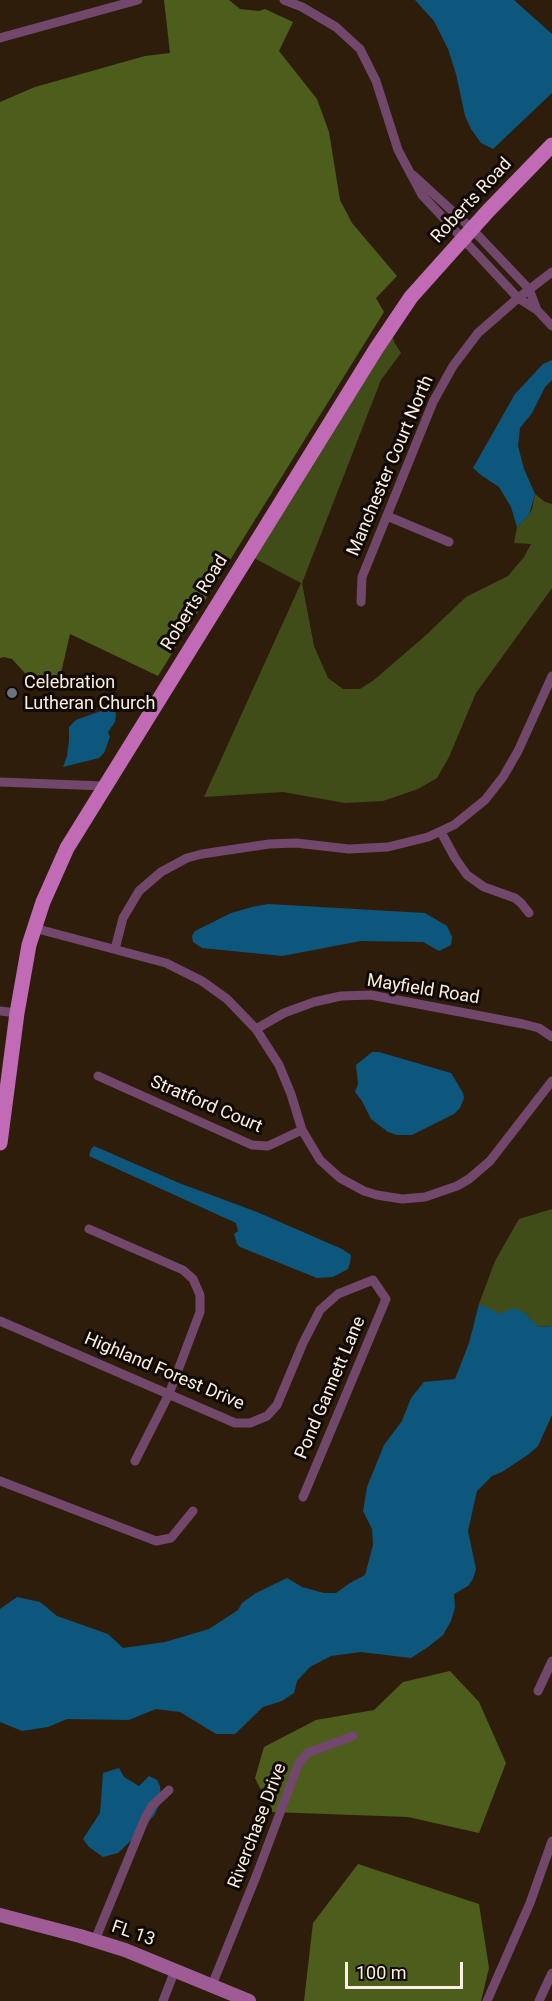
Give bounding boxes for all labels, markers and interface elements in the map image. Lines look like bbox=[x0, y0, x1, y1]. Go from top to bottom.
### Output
street label: Roberts Road bbox=[427, 154, 517, 248]
street label: Manchester Court North bbox=[343, 373, 439, 559]
street label: Roberts Road bbox=[157, 551, 233, 655]
place label: Celebration Lutheran Church bbox=[24, 672, 155, 714]
marker: Celebration Lutheran Church bbox=[5, 686, 19, 700]
street label: Mayfield Road bbox=[365, 970, 481, 1010]
street label: Stratford Court bbox=[147, 1072, 265, 1138]
street label: Pond Gannett Lane bbox=[291, 1313, 371, 1463]
street label: Highland Forest Drive bbox=[81, 1329, 247, 1415]
street label: Riverchase Drive bbox=[224, 1760, 292, 1892]
street label: FL 13 bbox=[109, 1917, 157, 1951]
scale bar bbox=[348, 1950, 466, 1988]
text: 100 m bbox=[356, 1962, 407, 1983]

